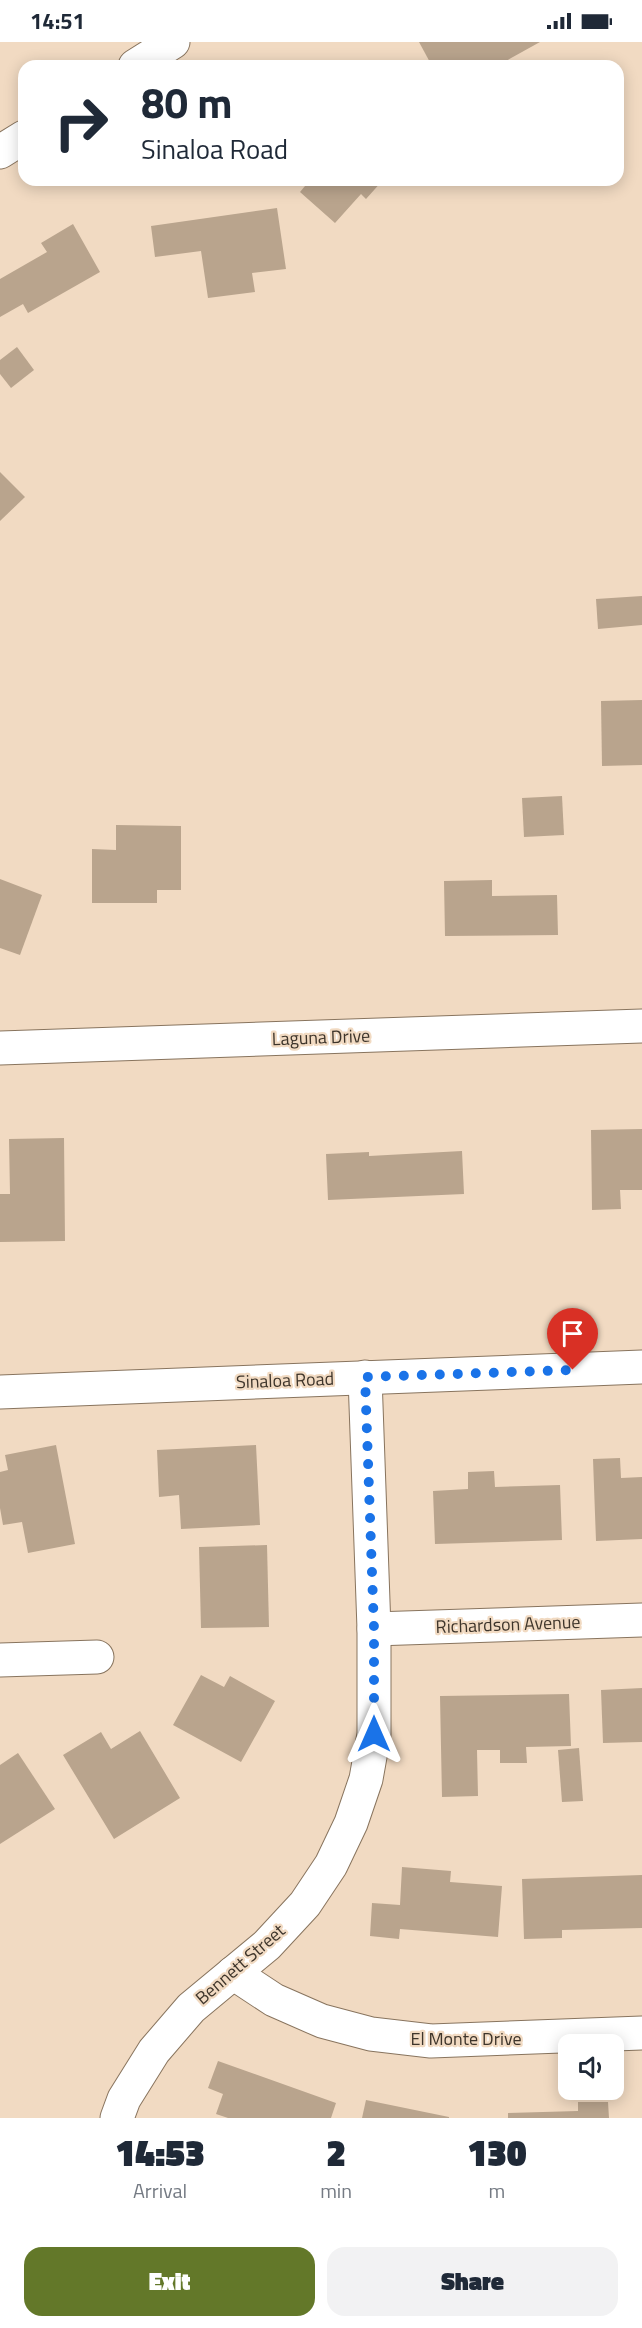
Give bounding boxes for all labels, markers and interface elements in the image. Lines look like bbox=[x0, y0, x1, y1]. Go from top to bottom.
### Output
text: 14:51 bbox=[30, 4, 85, 38]
text: 80 m bbox=[141, 70, 233, 134]
icon: right bbox=[42, 84, 120, 162]
text: Sinaloa Road bbox=[141, 128, 288, 169]
street label: Laguna Drive bbox=[271, 1022, 371, 1052]
pin bbox=[547, 1308, 598, 1370]
icon: arrive bbox=[556, 1317, 589, 1350]
street label: Sinaloa Road bbox=[236, 1365, 334, 1395]
street label: Richardson Avenue bbox=[435, 1608, 581, 1640]
position arrow bbox=[342, 1702, 406, 1766]
street label: Bennett Street bbox=[189, 1917, 291, 2011]
street label: El Monte Drive bbox=[411, 2025, 521, 2052]
map controls bbox=[558, 2034, 624, 2100]
button: sound bbox=[558, 2034, 624, 2100]
text: 14:53 bbox=[115, 2125, 205, 2180]
text: 2 bbox=[326, 2125, 346, 2180]
text: 130 bbox=[467, 2125, 527, 2180]
text: Arrival bbox=[133, 2175, 187, 2206]
text: min bbox=[320, 2175, 352, 2206]
text: m bbox=[489, 2175, 505, 2206]
button: Exit bbox=[24, 2247, 315, 2316]
button: Share bbox=[327, 2247, 618, 2316]

